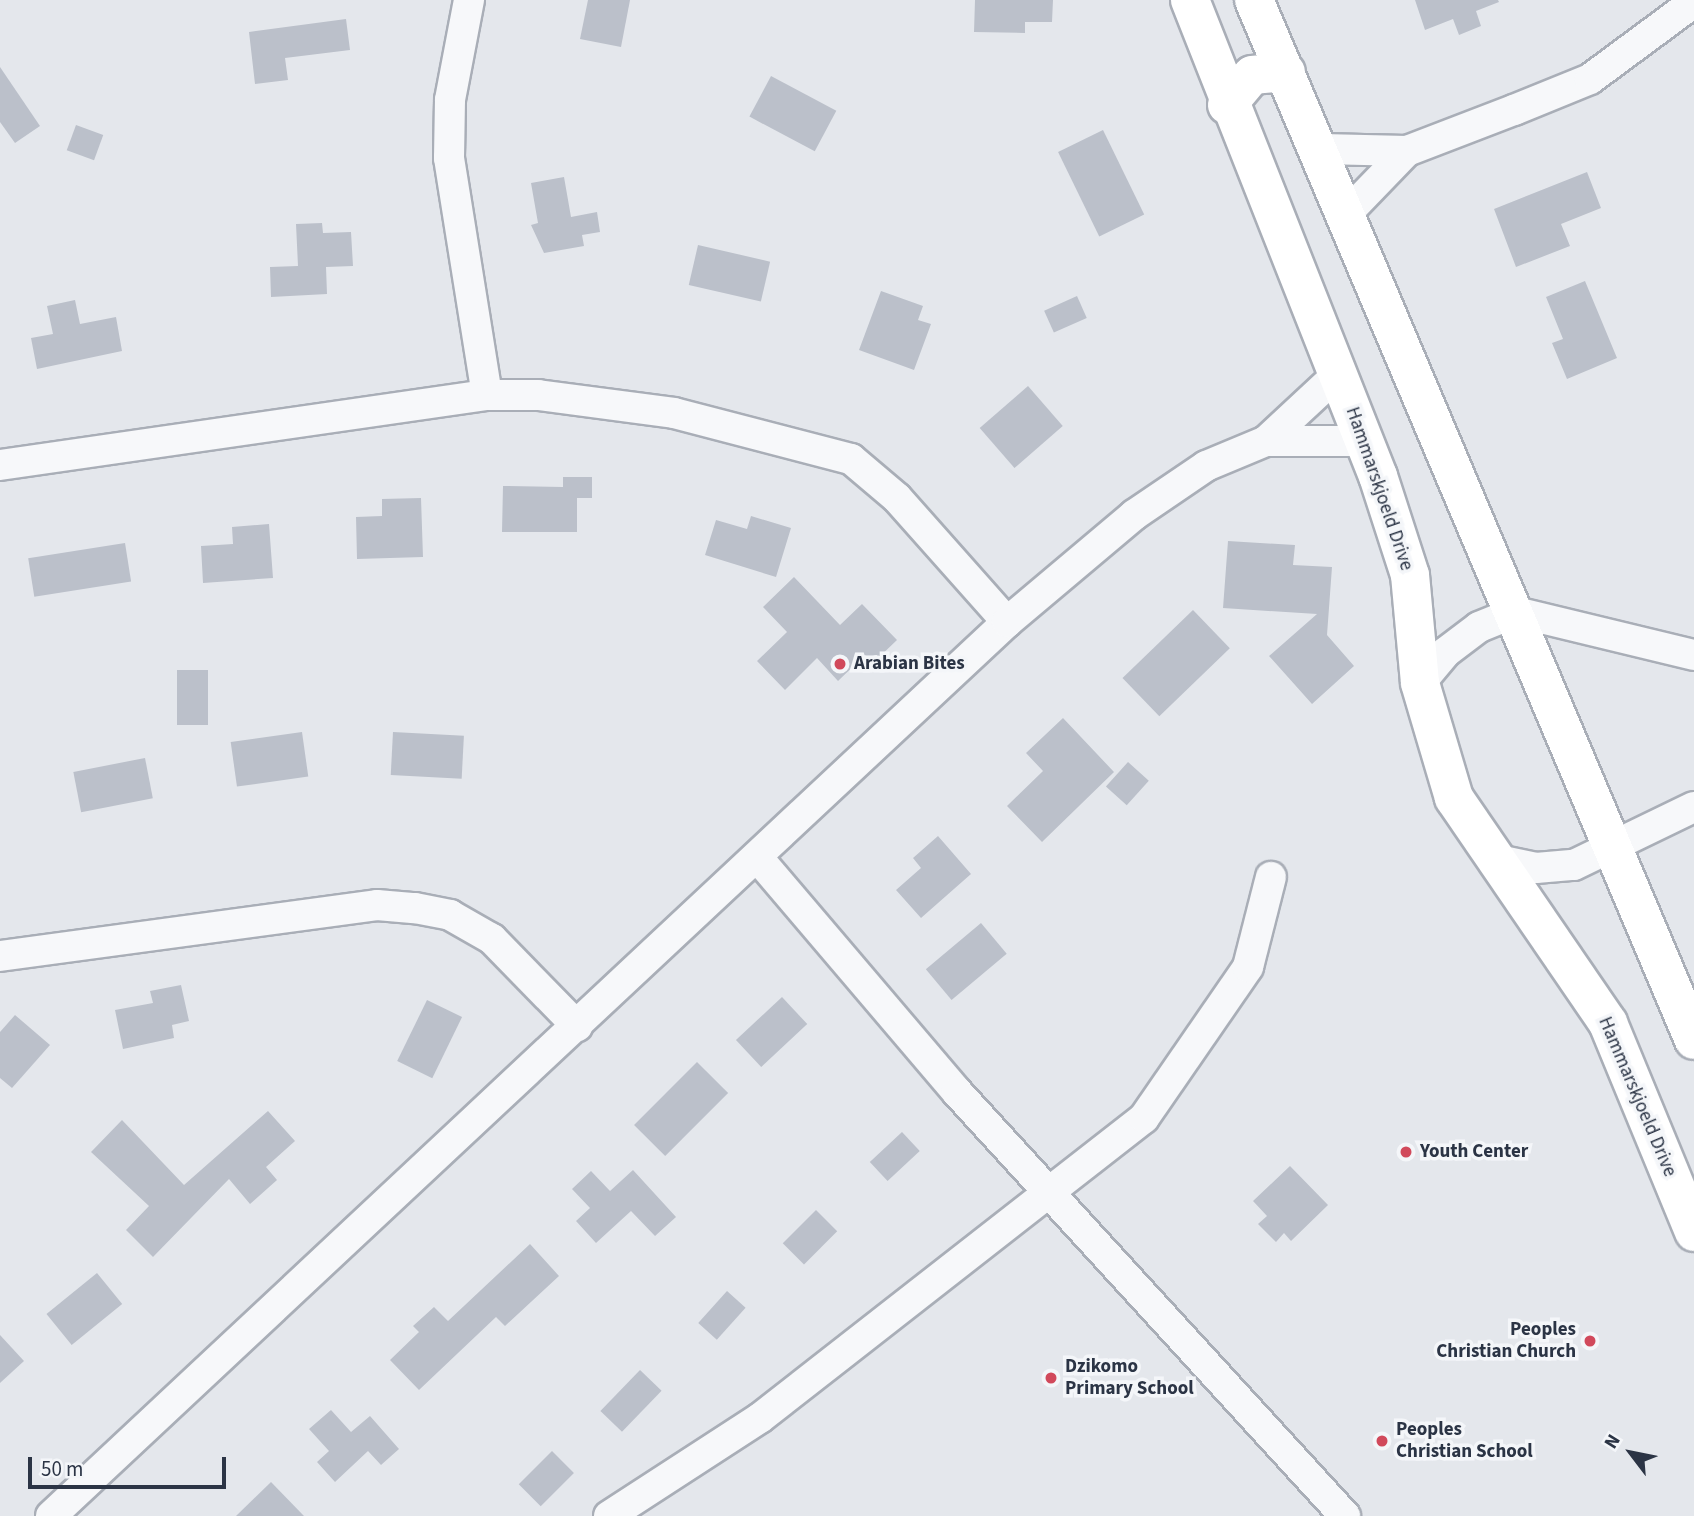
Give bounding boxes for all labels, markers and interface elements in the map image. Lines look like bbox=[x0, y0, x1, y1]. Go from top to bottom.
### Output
street label: Hammarskjoeld Drive bbox=[1340, 404, 1418, 574]
place label: Arabian Bites bbox=[854, 653, 965, 675]
marker: Arabian Bites bbox=[832, 656, 848, 672]
street label: Hammarskjoeld Drive bbox=[1593, 1014, 1681, 1180]
place label: Youth Center bbox=[1420, 1141, 1528, 1163]
marker: Youth Center bbox=[1398, 1144, 1414, 1160]
place label: Peoples Christian Church bbox=[1436, 1319, 1576, 1363]
marker: Peoples Christian Church bbox=[1582, 1333, 1598, 1349]
place label: Dzikomo Primary School bbox=[1065, 1356, 1194, 1400]
marker: Dzikomo Primary School bbox=[1043, 1370, 1059, 1386]
north arrow bbox=[1596, 1418, 1666, 1488]
place label: Peoples Christian School bbox=[1396, 1419, 1533, 1463]
text: N bbox=[1598, 1429, 1628, 1454]
marker: Peoples Christian School bbox=[1374, 1433, 1390, 1449]
scale bar bbox=[32, 1442, 229, 1486]
text: 50 m bbox=[41, 1454, 83, 1484]

